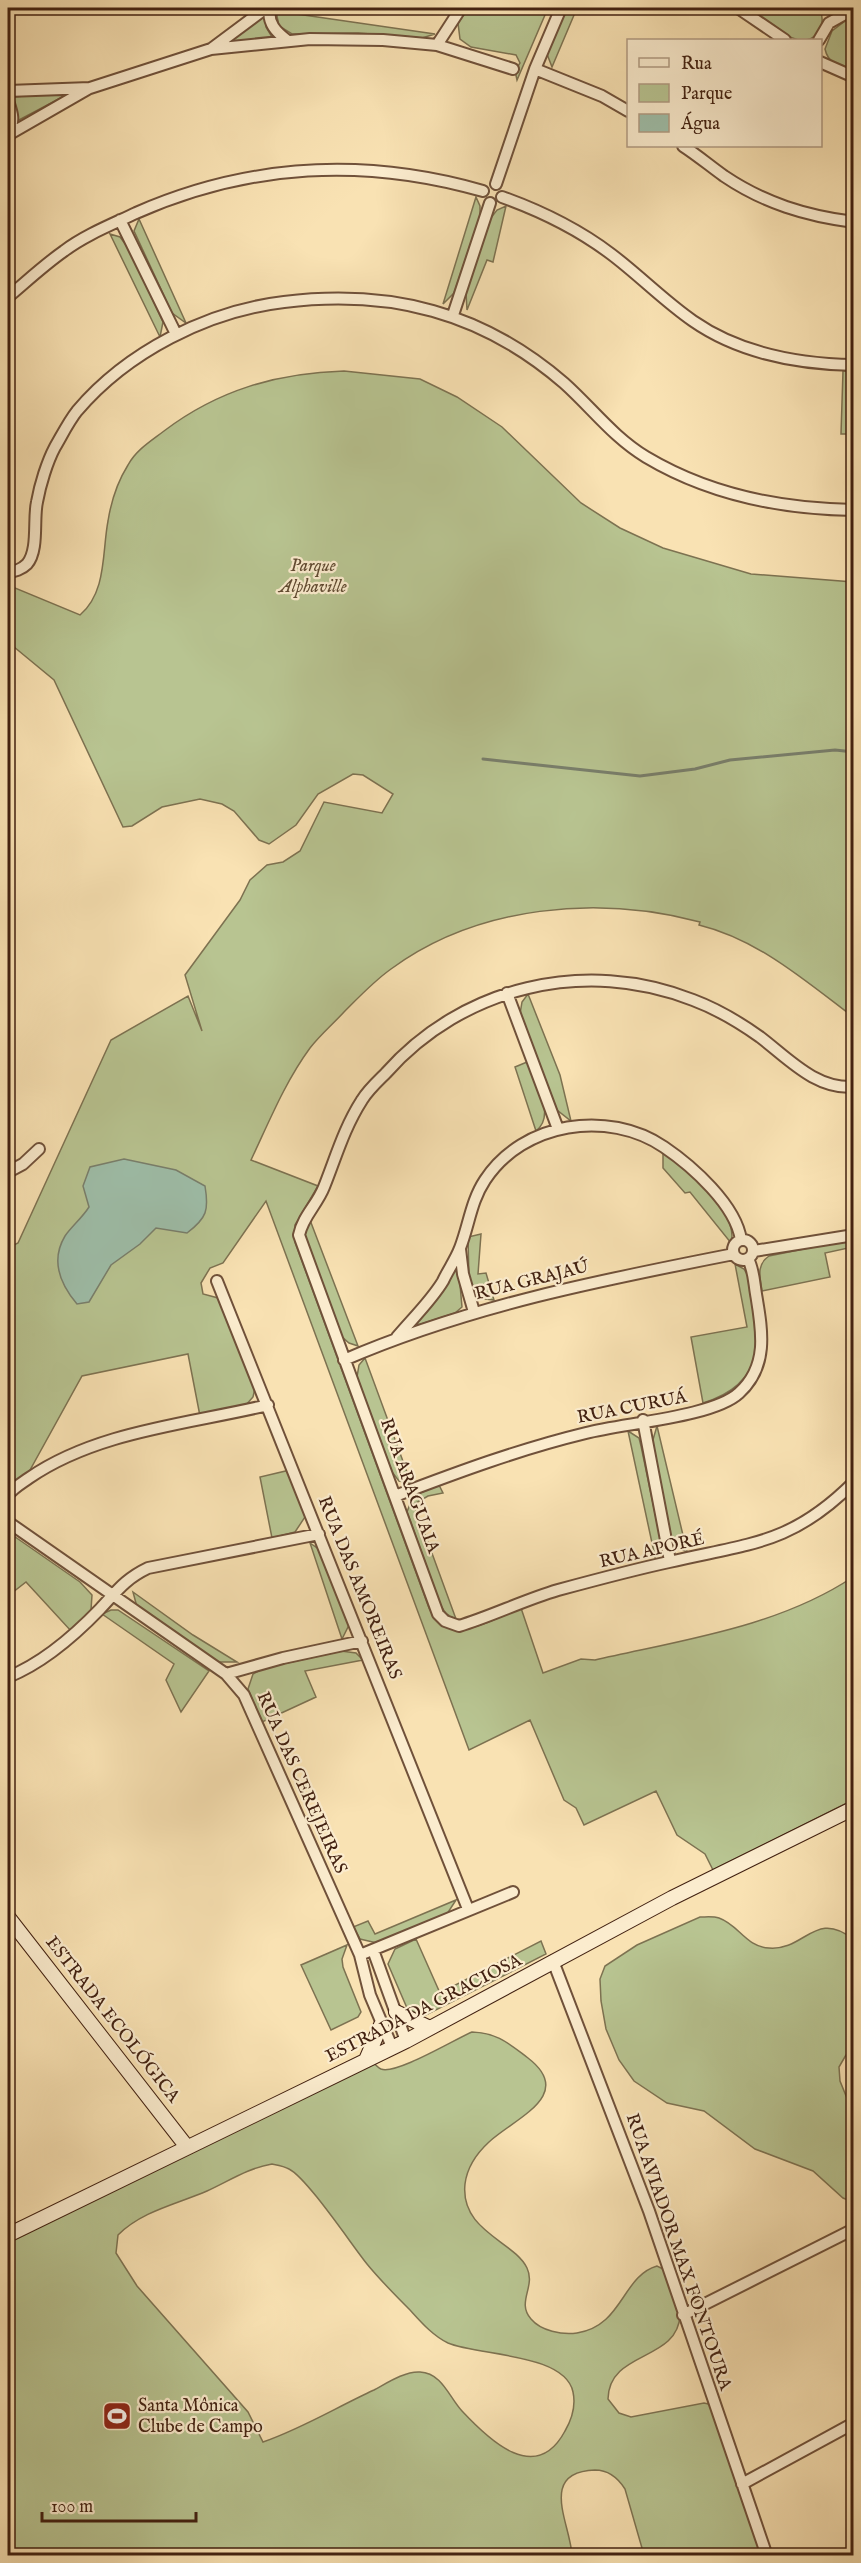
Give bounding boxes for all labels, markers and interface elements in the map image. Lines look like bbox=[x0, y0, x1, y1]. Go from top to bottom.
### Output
legend bbox=[627, 39, 822, 147]
text: Rua bbox=[681, 53, 712, 76]
text: Parque bbox=[681, 83, 732, 106]
text: Água bbox=[680, 111, 720, 136]
park label: Parque Alphaville bbox=[277, 555, 347, 599]
street label: RUA GRAJAÚ bbox=[472, 1255, 592, 1306]
street label: RUA CURUÁ bbox=[575, 1384, 690, 1430]
street label: RUA ARAGUAIA bbox=[374, 1415, 444, 1557]
street label: RUA DAS AMOREIRAS bbox=[312, 1493, 406, 1683]
street label: RUA APORÉ bbox=[597, 1526, 707, 1574]
street label: RUA DAS CEREJEIRAS bbox=[250, 1688, 352, 1878]
street label: ESTRADA ECOLÓGICA bbox=[40, 1931, 186, 2109]
street label: ESTRADA DA GRACIOSA bbox=[322, 1949, 527, 2069]
street label: RUA AVIADOR MAX FONTOURA bbox=[620, 2111, 737, 2394]
place label: Santa Mônica Clube de Campo bbox=[138, 2395, 263, 2439]
sports icon: Santa Mônica Clube de Campo bbox=[101, 2400, 133, 2432]
scale bar bbox=[42, 2485, 196, 2523]
text: 100 m bbox=[51, 2496, 93, 2519]

